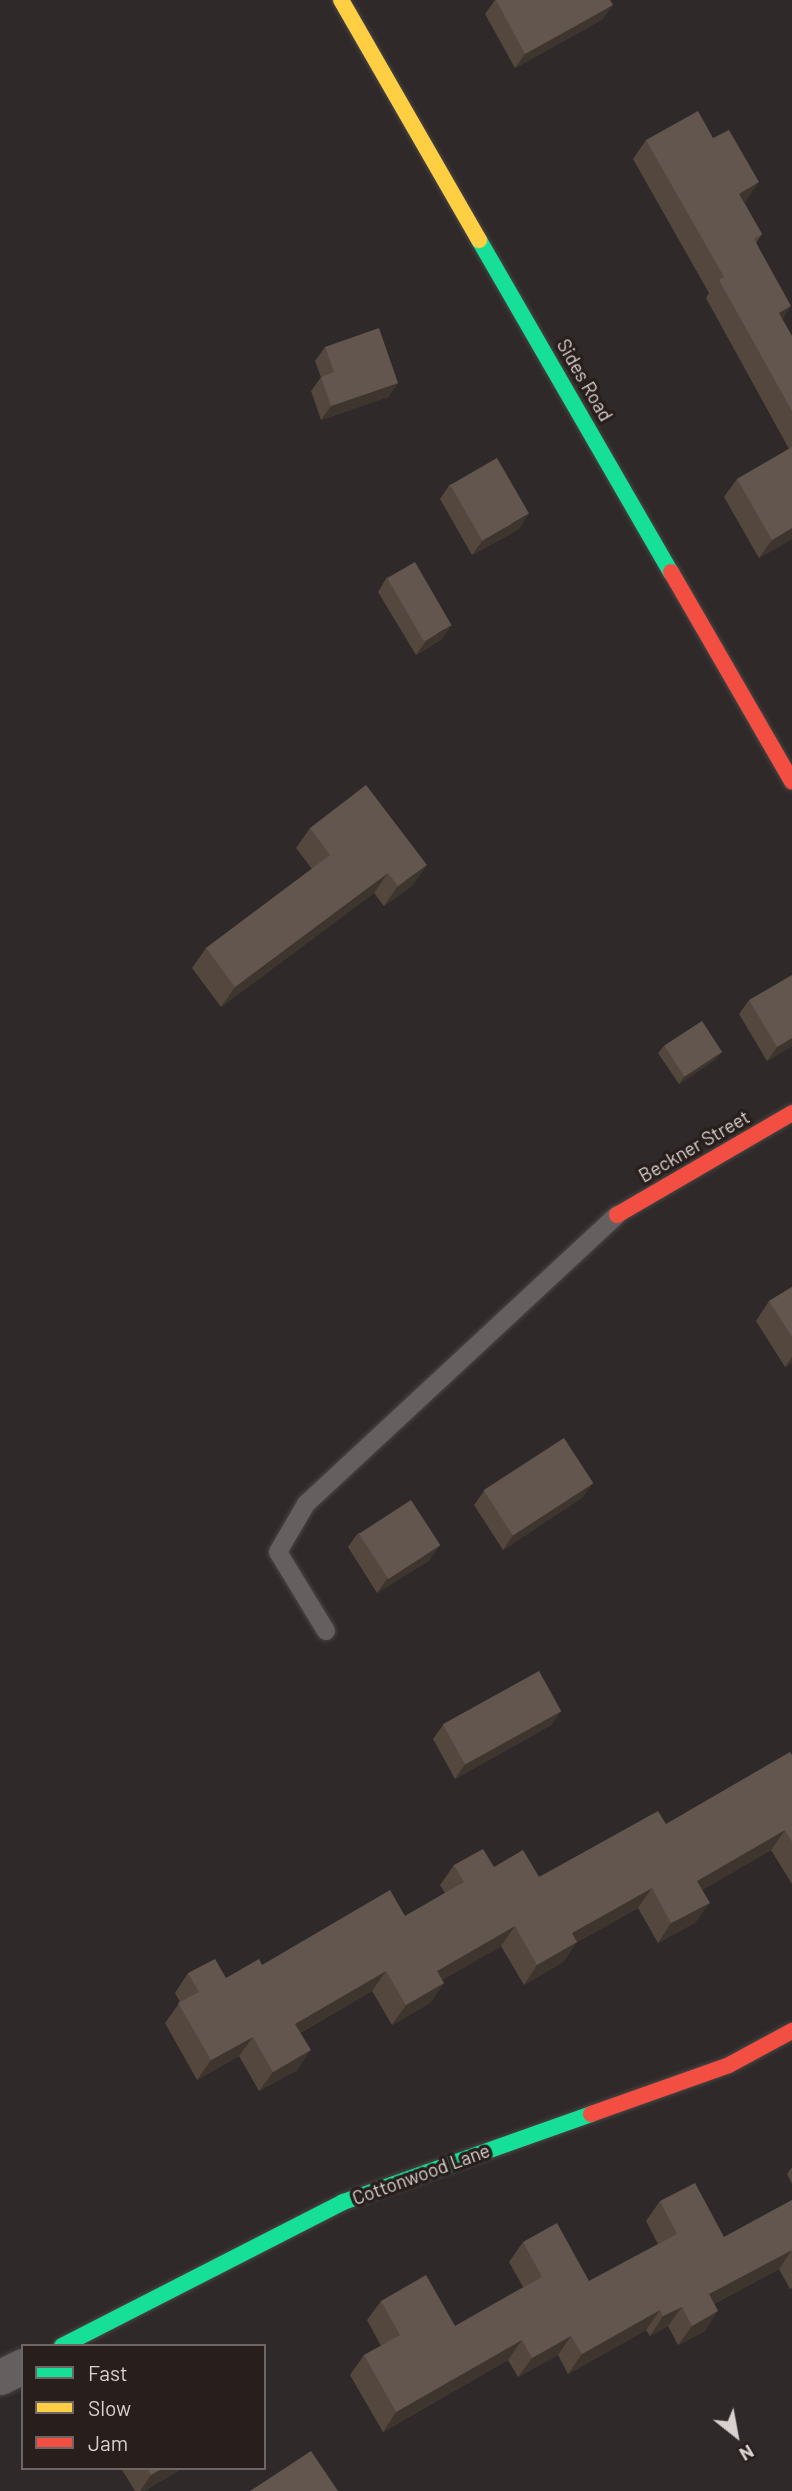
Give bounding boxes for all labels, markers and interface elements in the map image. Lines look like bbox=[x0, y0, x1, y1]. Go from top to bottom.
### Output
street label: Sides Road bbox=[552, 335, 618, 425]
street label: Beckner Street bbox=[634, 1105, 754, 1187]
street label: Cottonwood Lane bbox=[349, 2139, 493, 2209]
legend bbox=[21, 2344, 266, 2470]
text: Fast bbox=[88, 2360, 128, 2385]
text: Slow bbox=[88, 2395, 131, 2420]
north arrow bbox=[701, 2400, 771, 2470]
text: Jam bbox=[88, 2430, 128, 2455]
text: N bbox=[736, 2440, 758, 2467]

